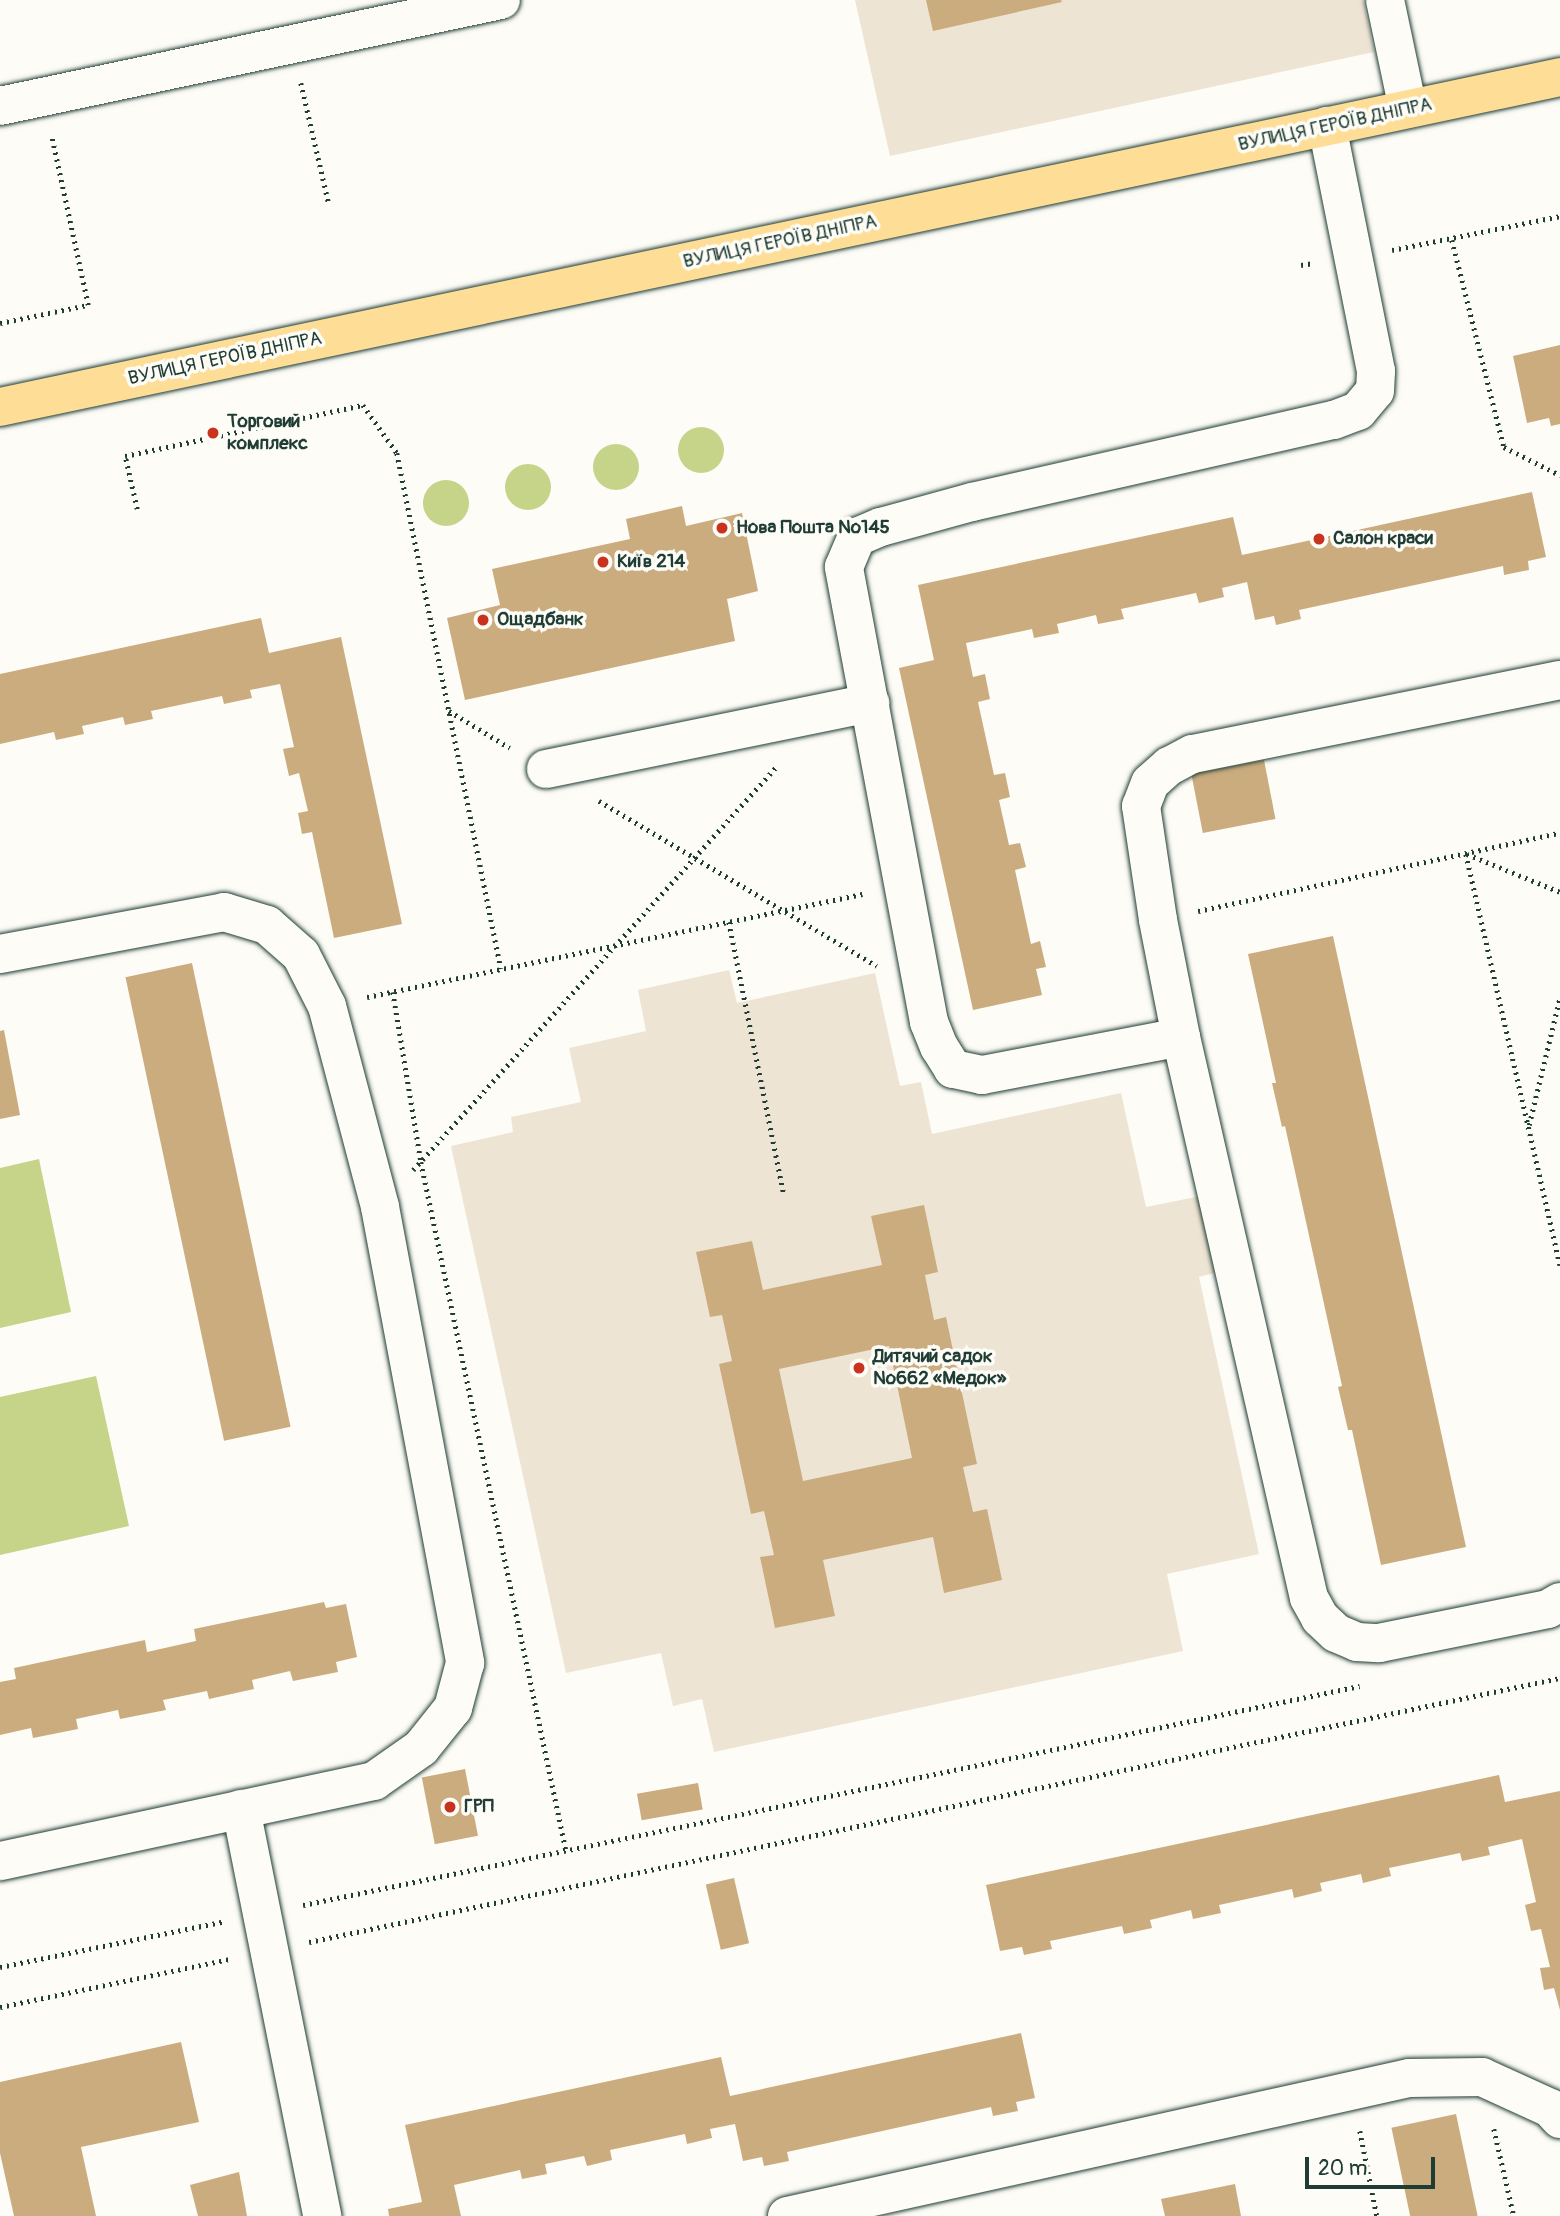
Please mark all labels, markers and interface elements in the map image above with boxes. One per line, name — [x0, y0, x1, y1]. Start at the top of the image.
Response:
street label: ВУЛИЦЯ ГЕРОЇВ ДНІПРА — [1236, 93, 1434, 157]
street label: ВУЛИЦЯ ГЕРОЇВ ДНІПРА — [681, 210, 879, 274]
street label: ВУЛИЦЯ ГЕРОЇВ ДНІПРА — [126, 327, 324, 391]
place label: Торговий комплекс — [227, 411, 308, 455]
marker: Торговий комплекс — [205, 425, 221, 441]
place label: Нова Пошта №145 — [736, 517, 890, 539]
marker: Нова Пошта №145 — [714, 520, 730, 536]
place label: Салон краси — [1333, 528, 1433, 550]
marker: Салон краси — [1311, 531, 1327, 547]
place label: Київ 214 — [617, 551, 685, 573]
marker: Київ 214 — [595, 554, 611, 570]
place label: Ощадбанк — [497, 609, 584, 631]
marker: Ощадбанк — [475, 612, 491, 628]
place label: Дитячий садок №662 «Медок» — [873, 1346, 1006, 1390]
marker: Дитячий садок №662 «Медок» — [851, 1360, 867, 1376]
place label: ГРП — [464, 1796, 494, 1818]
marker: ГРП — [442, 1799, 458, 1815]
scale bar — [1308, 2142, 1438, 2186]
text: 20 m — [1318, 2155, 1367, 2182]

